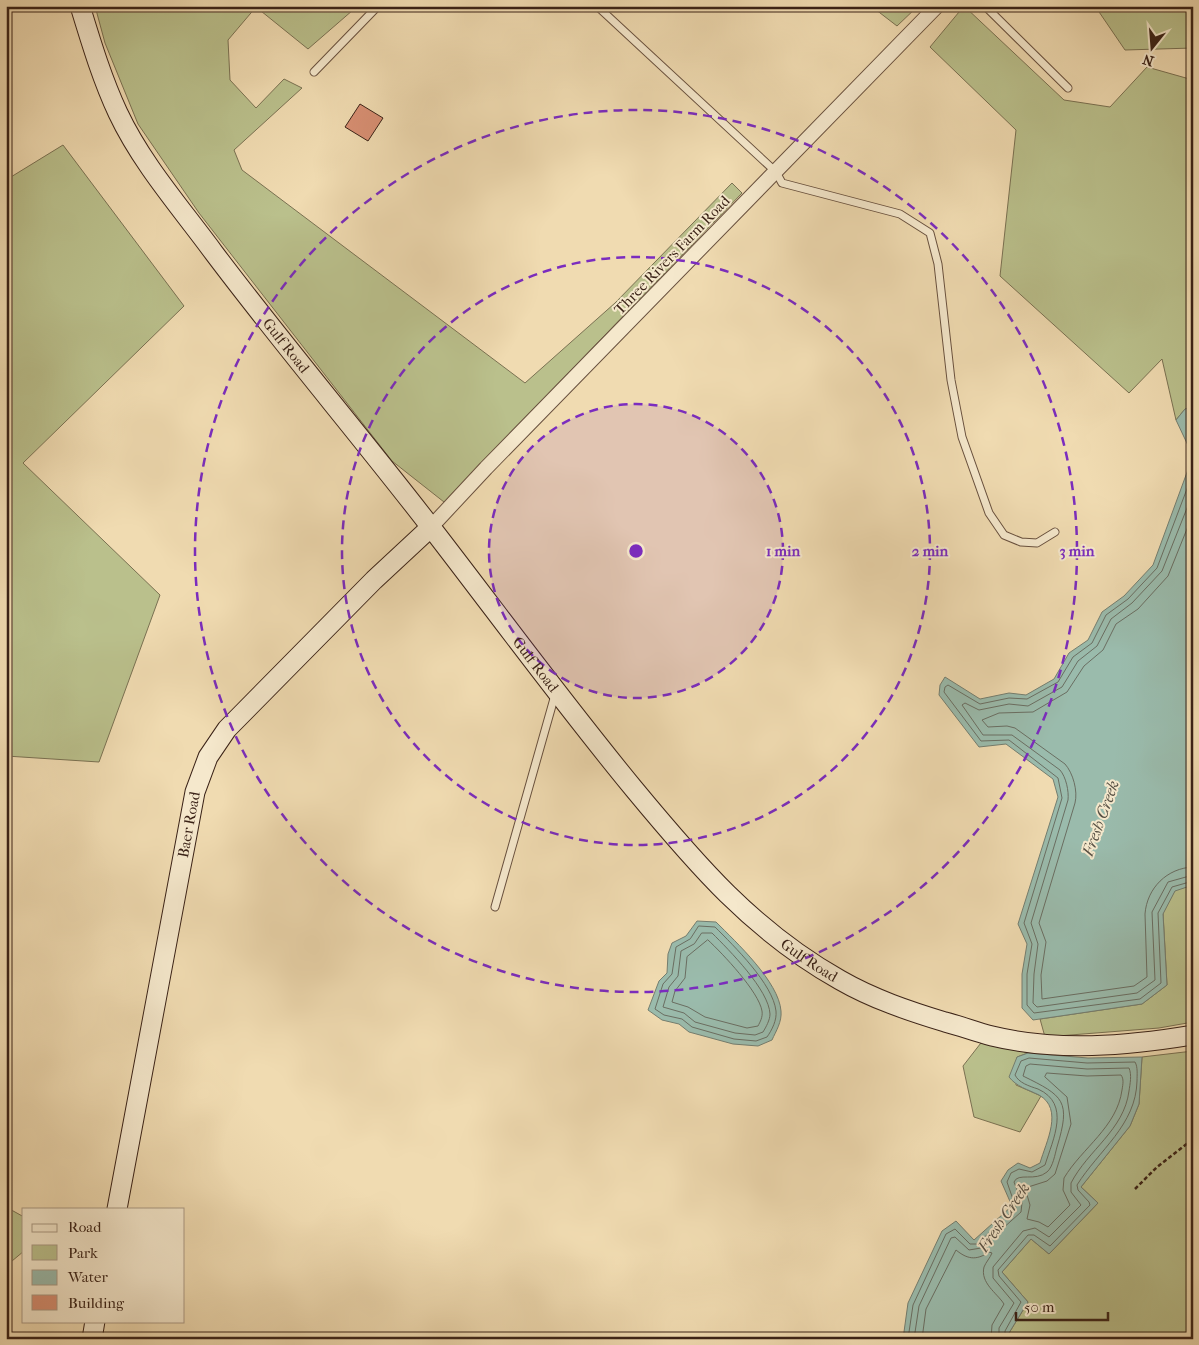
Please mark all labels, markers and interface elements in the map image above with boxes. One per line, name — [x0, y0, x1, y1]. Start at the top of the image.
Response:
north arrow — [1126, 22, 1176, 72]
text: N — [1140, 50, 1156, 70]
street label: Three Rivers Farm Road — [611, 191, 734, 318]
street label: Gulf Road — [259, 315, 314, 377]
centre of rings — [627, 542, 645, 560]
text: 1 min — [766, 542, 800, 560]
text: 2 min — [912, 542, 949, 560]
text: 3 min — [1060, 542, 1095, 560]
street label: Gulf Road — [509, 633, 563, 696]
water label: Fresh Creek — [1078, 778, 1123, 860]
street label: Baer Road — [174, 789, 204, 859]
street label: Gulf Road — [777, 935, 842, 986]
water label: Fresh Creek — [973, 1179, 1033, 1256]
legend — [22, 1208, 185, 1322]
text: Road — [68, 1218, 102, 1236]
text: Park — [68, 1244, 98, 1262]
text: Water — [67, 1268, 108, 1286]
scale bar — [1016, 1290, 1109, 1322]
text: Building — [68, 1294, 125, 1312]
text: 50 m — [1024, 1298, 1055, 1316]

